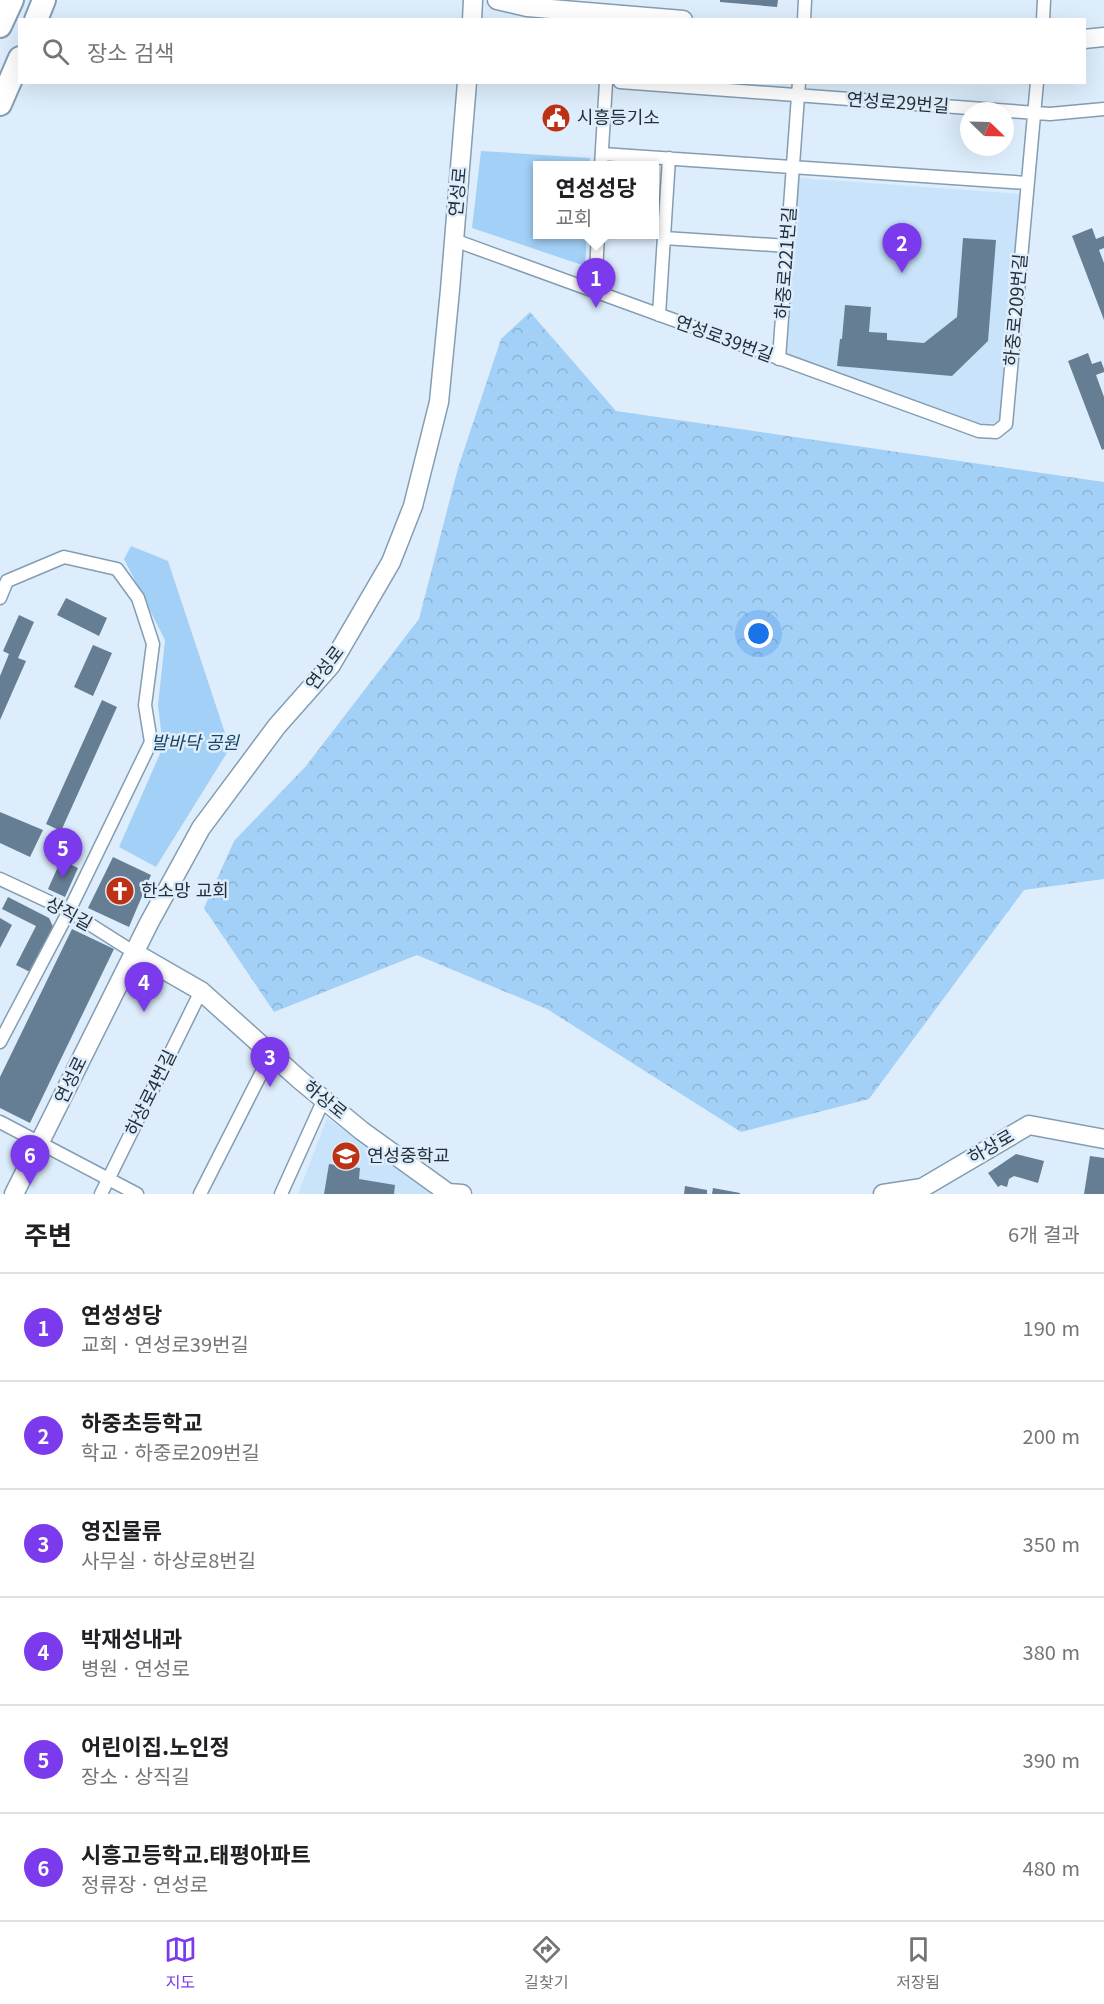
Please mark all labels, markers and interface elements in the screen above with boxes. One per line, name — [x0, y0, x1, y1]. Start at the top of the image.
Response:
search box — [18, 18, 1086, 84]
icon: search — [39, 35, 72, 68]
text: 장소 검색 — [87, 35, 174, 67]
street label: 연성로29번길 — [846, 84, 950, 118]
public building icon: 시흥등기소 — [540, 102, 572, 134]
north arrow — [960, 102, 1014, 156]
place label: 시흥등기소 — [577, 103, 660, 129]
popup — [533, 161, 659, 239]
street label: 연성로 — [441, 166, 471, 218]
text: 연성성당 — [556, 170, 636, 202]
text: 교회 — [556, 202, 592, 231]
street label: 하중로221번길 — [767, 206, 801, 320]
pin: 2 — [882, 224, 922, 273]
street label: 하중로209번길 — [996, 253, 1032, 367]
pin: 1 — [576, 258, 616, 308]
street label: 연성로39번길 — [672, 307, 777, 367]
your location — [744, 619, 773, 648]
street label: 연성로 — [298, 639, 349, 694]
park label: 발바닥 공원 — [151, 728, 240, 754]
pin: 5 — [44, 828, 82, 878]
church icon: 한소망 교회 — [104, 875, 136, 907]
place label: 한소망 교회 — [141, 876, 229, 902]
street label: 상직길 — [42, 889, 98, 936]
pin: 4 — [124, 962, 164, 1012]
pin: 3 — [250, 1038, 290, 1087]
street label: 하상로4번길 — [117, 1045, 181, 1140]
street label: 연성로 — [47, 1051, 92, 1107]
street label: 하상로 — [299, 1073, 354, 1124]
street label: 하상로 — [962, 1122, 1018, 1169]
pin: 6 — [10, 1136, 50, 1185]
school or university icon: 연성중학교 — [330, 1140, 362, 1172]
place label: 연성중학교 — [367, 1141, 450, 1167]
text: 주변 — [24, 1215, 72, 1252]
text: 6개 결과 — [1008, 1219, 1080, 1248]
text: 연성성당 — [81, 1297, 162, 1329]
text: 1 — [38, 1313, 49, 1342]
text: 190 m — [1023, 1313, 1080, 1342]
text: 교회 · 연성로39번길 — [81, 1329, 249, 1358]
text: 하중초등학교 — [81, 1405, 202, 1437]
text: 2 — [38, 1421, 49, 1450]
text: 200 m — [1023, 1421, 1080, 1450]
text: 학교 · 하중로209번길 — [81, 1437, 260, 1466]
text: 영진물류 — [81, 1513, 162, 1545]
text: 3 — [38, 1529, 49, 1558]
text: 350 m — [1023, 1529, 1080, 1558]
text: 사무실 · 하상로8번길 — [81, 1545, 256, 1574]
text: 박재성내과 — [81, 1621, 182, 1653]
text: 4 — [38, 1637, 49, 1666]
text: 380 m — [1023, 1637, 1080, 1666]
text: 병원 · 연성로 — [81, 1653, 190, 1682]
text: 어린이집.노인정 — [81, 1729, 230, 1761]
text: 5 — [38, 1745, 49, 1774]
text: 390 m — [1023, 1745, 1080, 1774]
text: 장소 · 상직길 — [81, 1761, 190, 1790]
text: 시흥고등학교.태평아파트 — [81, 1837, 311, 1869]
text: 6 — [38, 1853, 49, 1882]
text: 480 m — [1023, 1853, 1080, 1882]
text: 정류장 · 연성로 — [81, 1869, 208, 1898]
tab: 지도 — [164, 1933, 197, 1993]
tab: 길찾기 — [524, 1933, 568, 1993]
tab: 저장됨 — [896, 1933, 940, 1993]

